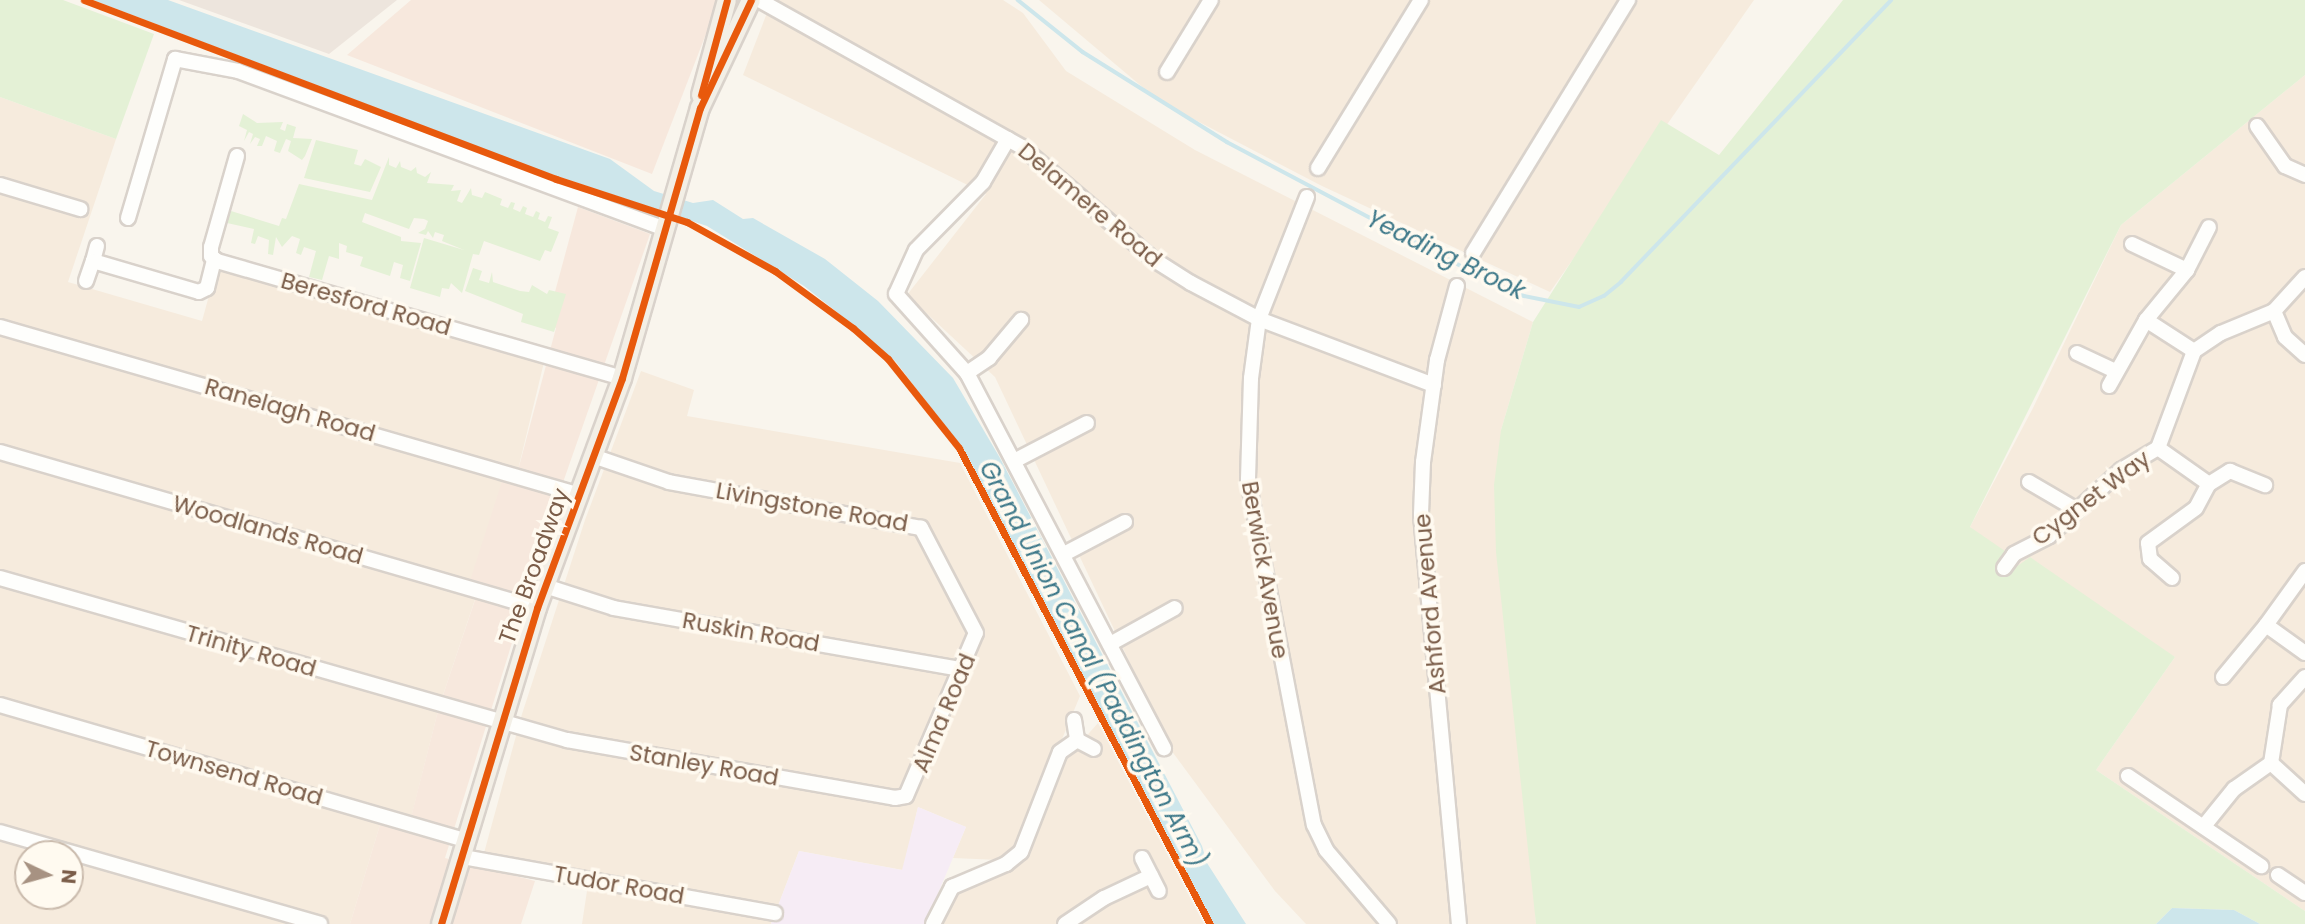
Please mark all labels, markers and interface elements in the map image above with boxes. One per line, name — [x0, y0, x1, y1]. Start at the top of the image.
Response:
street label: Delamere Road — [1013, 137, 1167, 273]
water label: Yeading Brook — [1362, 204, 1530, 306]
street label: Beresford Road — [278, 267, 454, 341]
street label: Ranelagh Road — [202, 372, 378, 448]
street label: Cygnet Way — [2027, 445, 2155, 551]
water label: Grand Union Canal (Paddington Arm) — [973, 456, 1213, 872]
street label: Livingstone Road — [714, 477, 910, 537]
street label: Berwick Avenue — [1236, 479, 1294, 661]
street label: The Broadway — [493, 485, 575, 647]
street label: Woodlands Road — [170, 490, 366, 570]
street label: Ashford Avenue — [1408, 513, 1452, 695]
street label: Ruskin Road — [680, 606, 822, 658]
street label: Trinity Road — [183, 619, 319, 683]
street label: Alma Road — [907, 649, 981, 777]
street label: Townsend Road — [142, 734, 326, 812]
street label: Stanley Road — [627, 738, 781, 792]
north arrow — [14, 840, 84, 910]
street label: Tudor Road — [552, 860, 686, 910]
text: N — [54, 868, 82, 885]

